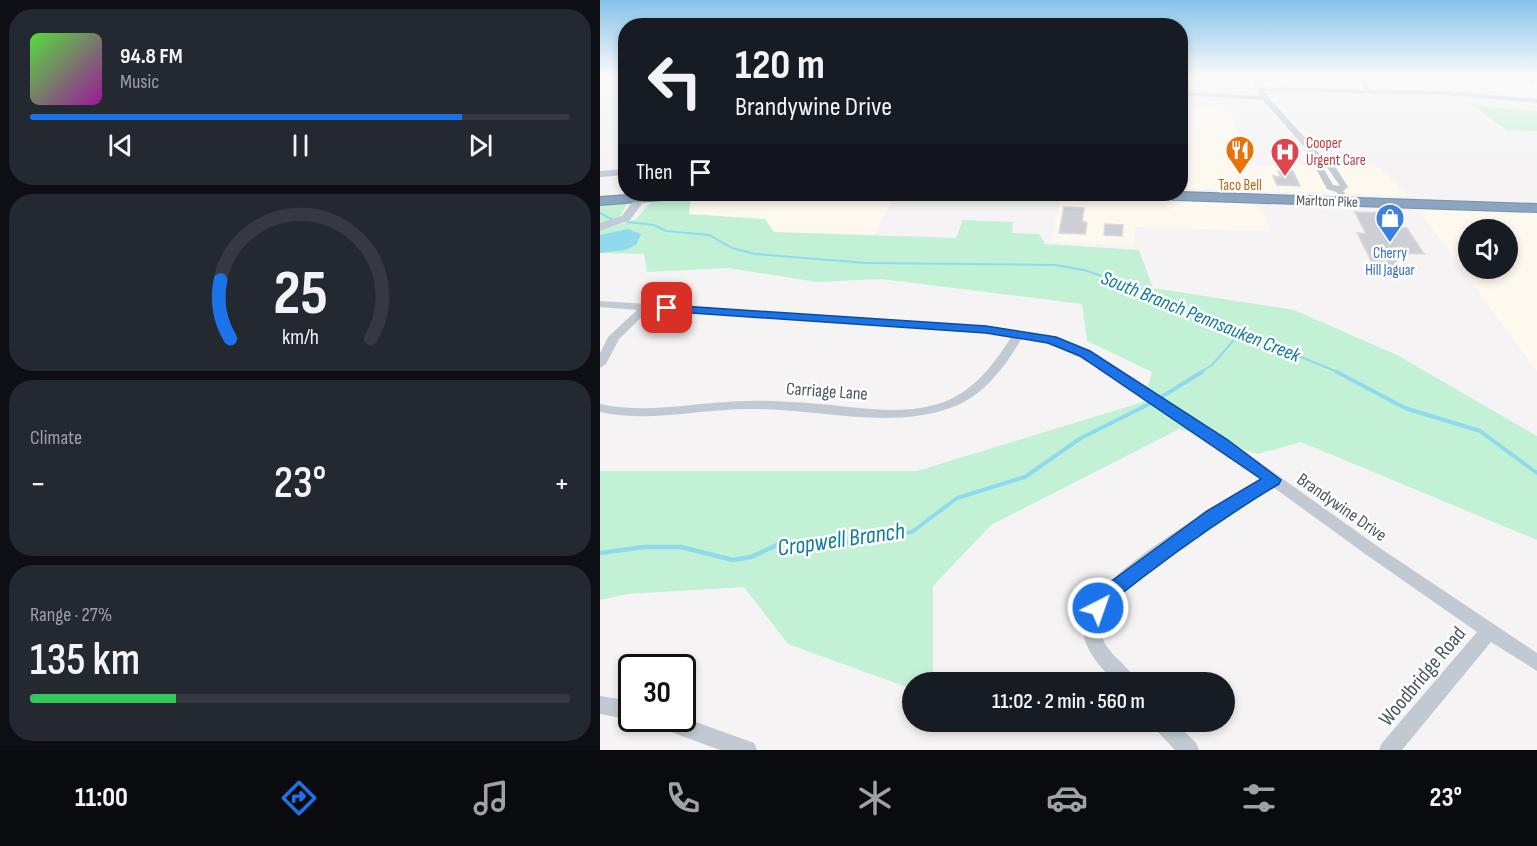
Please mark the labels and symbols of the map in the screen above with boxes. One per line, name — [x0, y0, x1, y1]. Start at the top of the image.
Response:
restaurant icon: Taco Bell — [1224, 134, 1256, 176]
place label: Cooper Urgent Care — [1306, 134, 1366, 170]
hospital icon: Cooper Urgent Care — [1269, 136, 1301, 178]
place label: Taco Bell — [1218, 176, 1262, 195]
street label: Marlton Pike — [1296, 191, 1358, 212]
shop icon: Cherry Hill Jaguar — [1374, 202, 1406, 244]
place label: Cherry Hill Jaguar — [1365, 244, 1415, 280]
water label: South Branch Pennsauken Creek — [1098, 266, 1304, 368]
pin — [641, 282, 692, 333]
street label: Carriage Lane — [785, 378, 868, 405]
street label: Brandywine Drive — [1293, 469, 1391, 546]
water label: Cropwell Branch — [776, 516, 907, 563]
position arrow — [1066, 576, 1130, 640]
street label: Woodbridge Road — [1374, 622, 1471, 731]
speed limit sign: 30 — [618, 654, 696, 732]

